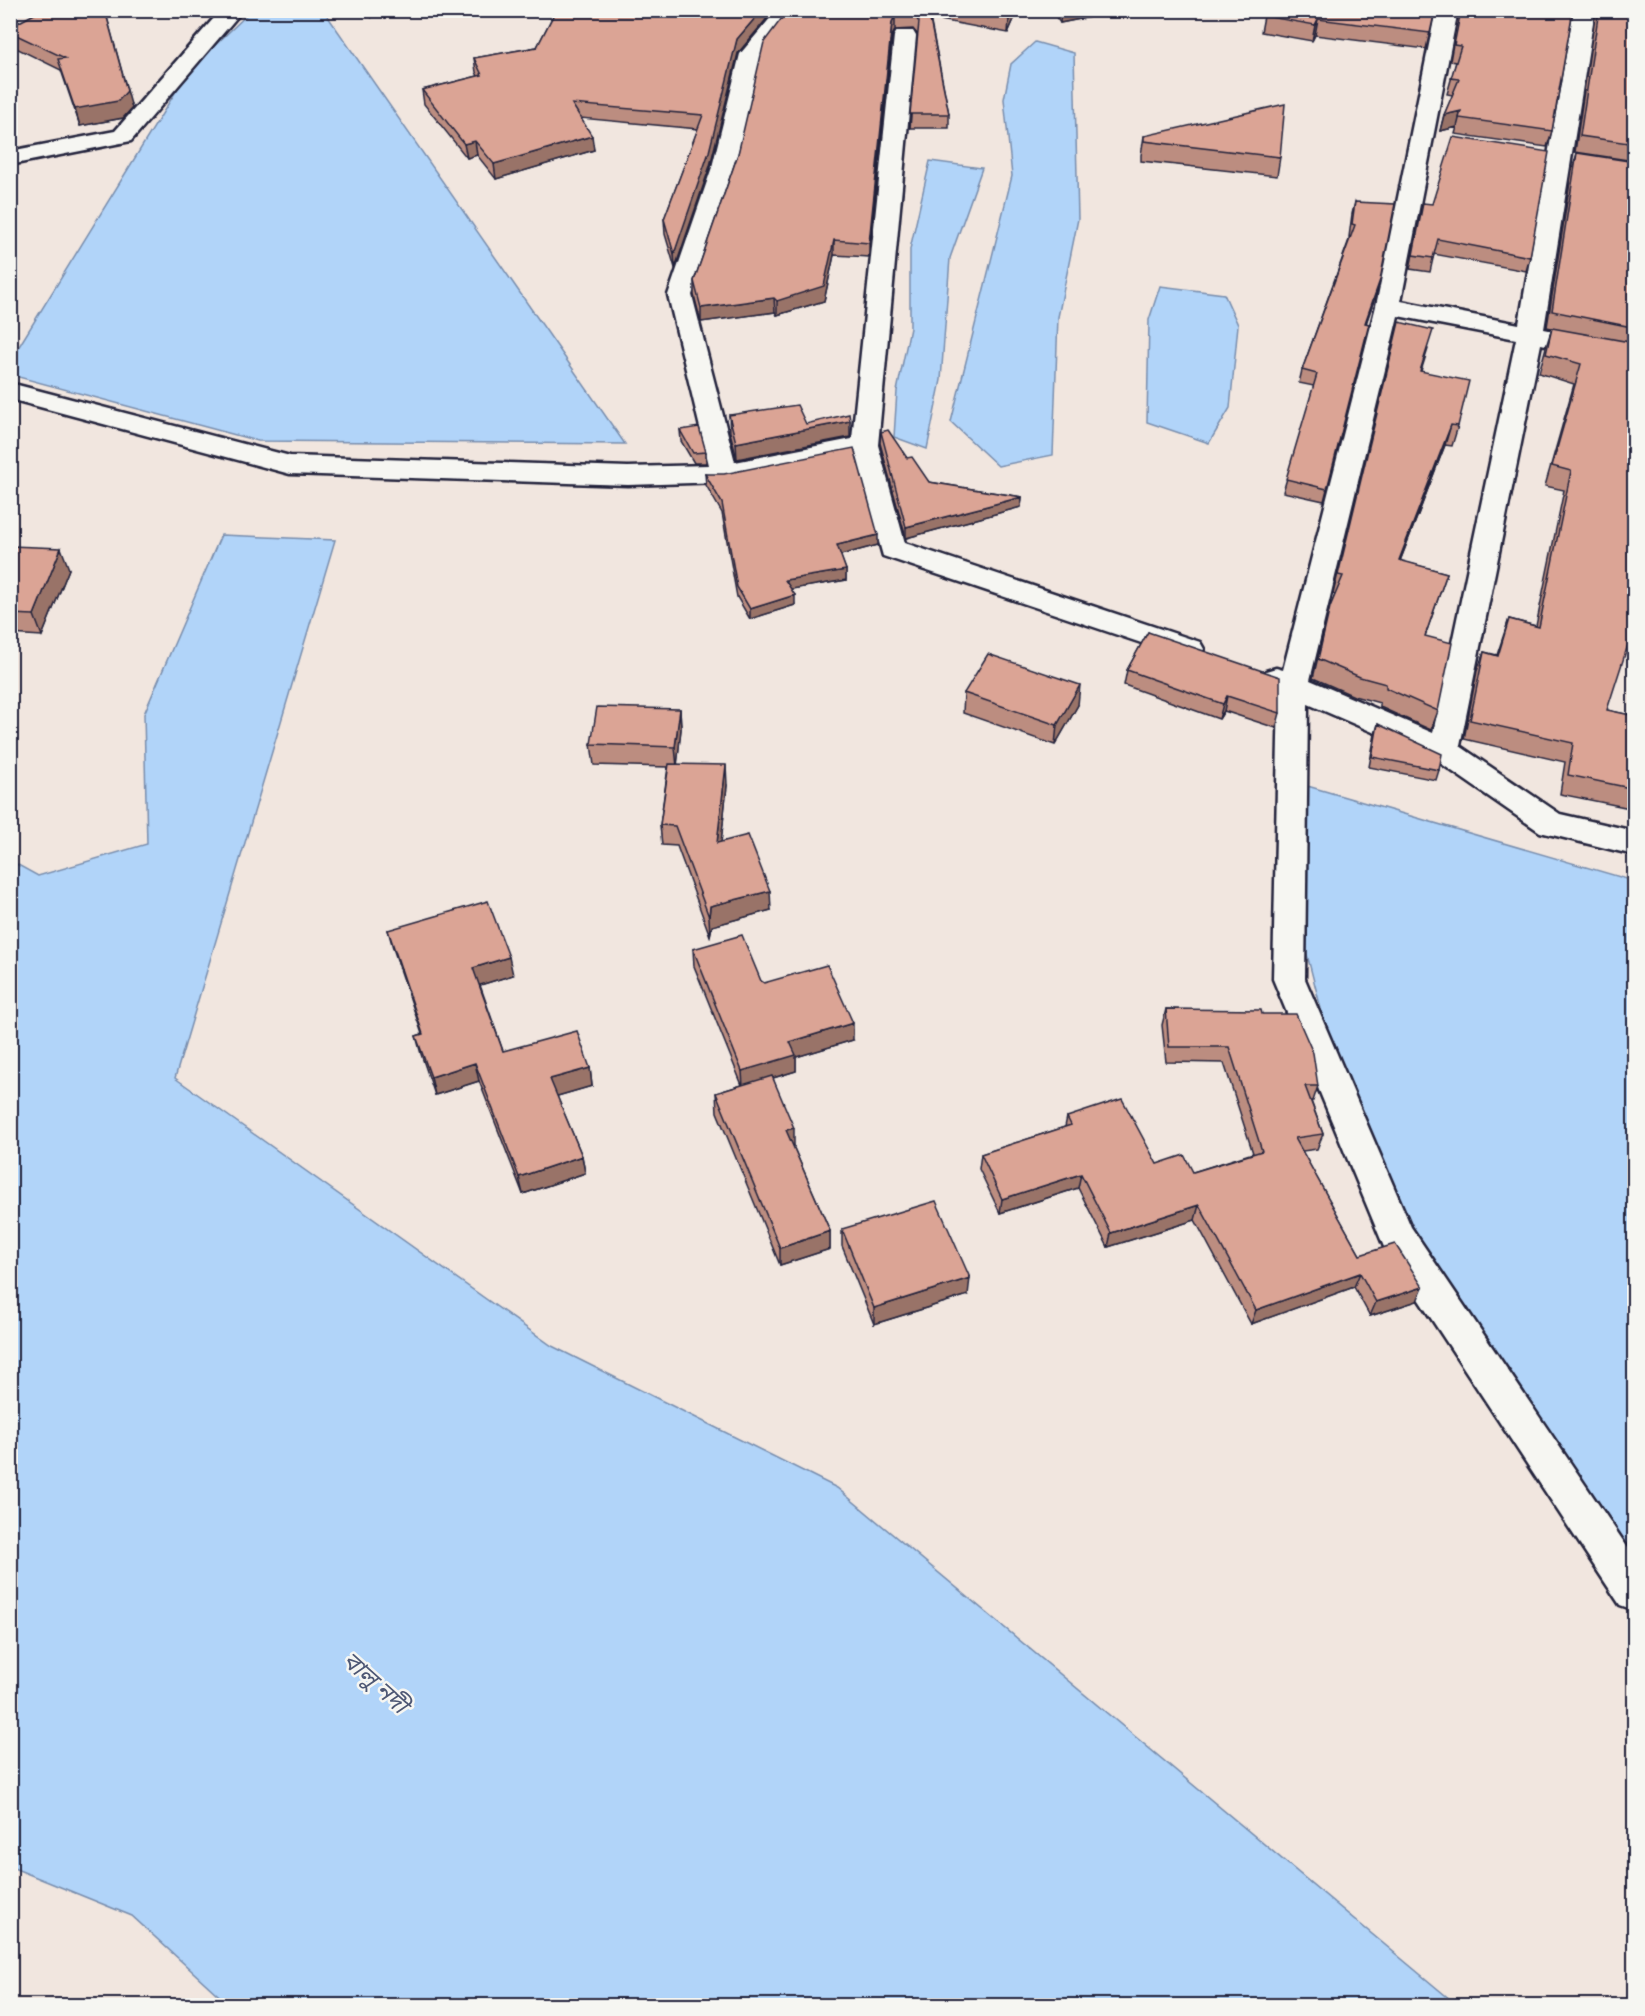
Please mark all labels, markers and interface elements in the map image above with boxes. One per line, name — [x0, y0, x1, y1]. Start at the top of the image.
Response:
water label: বালু নদী — [337, 1645, 418, 1722]

